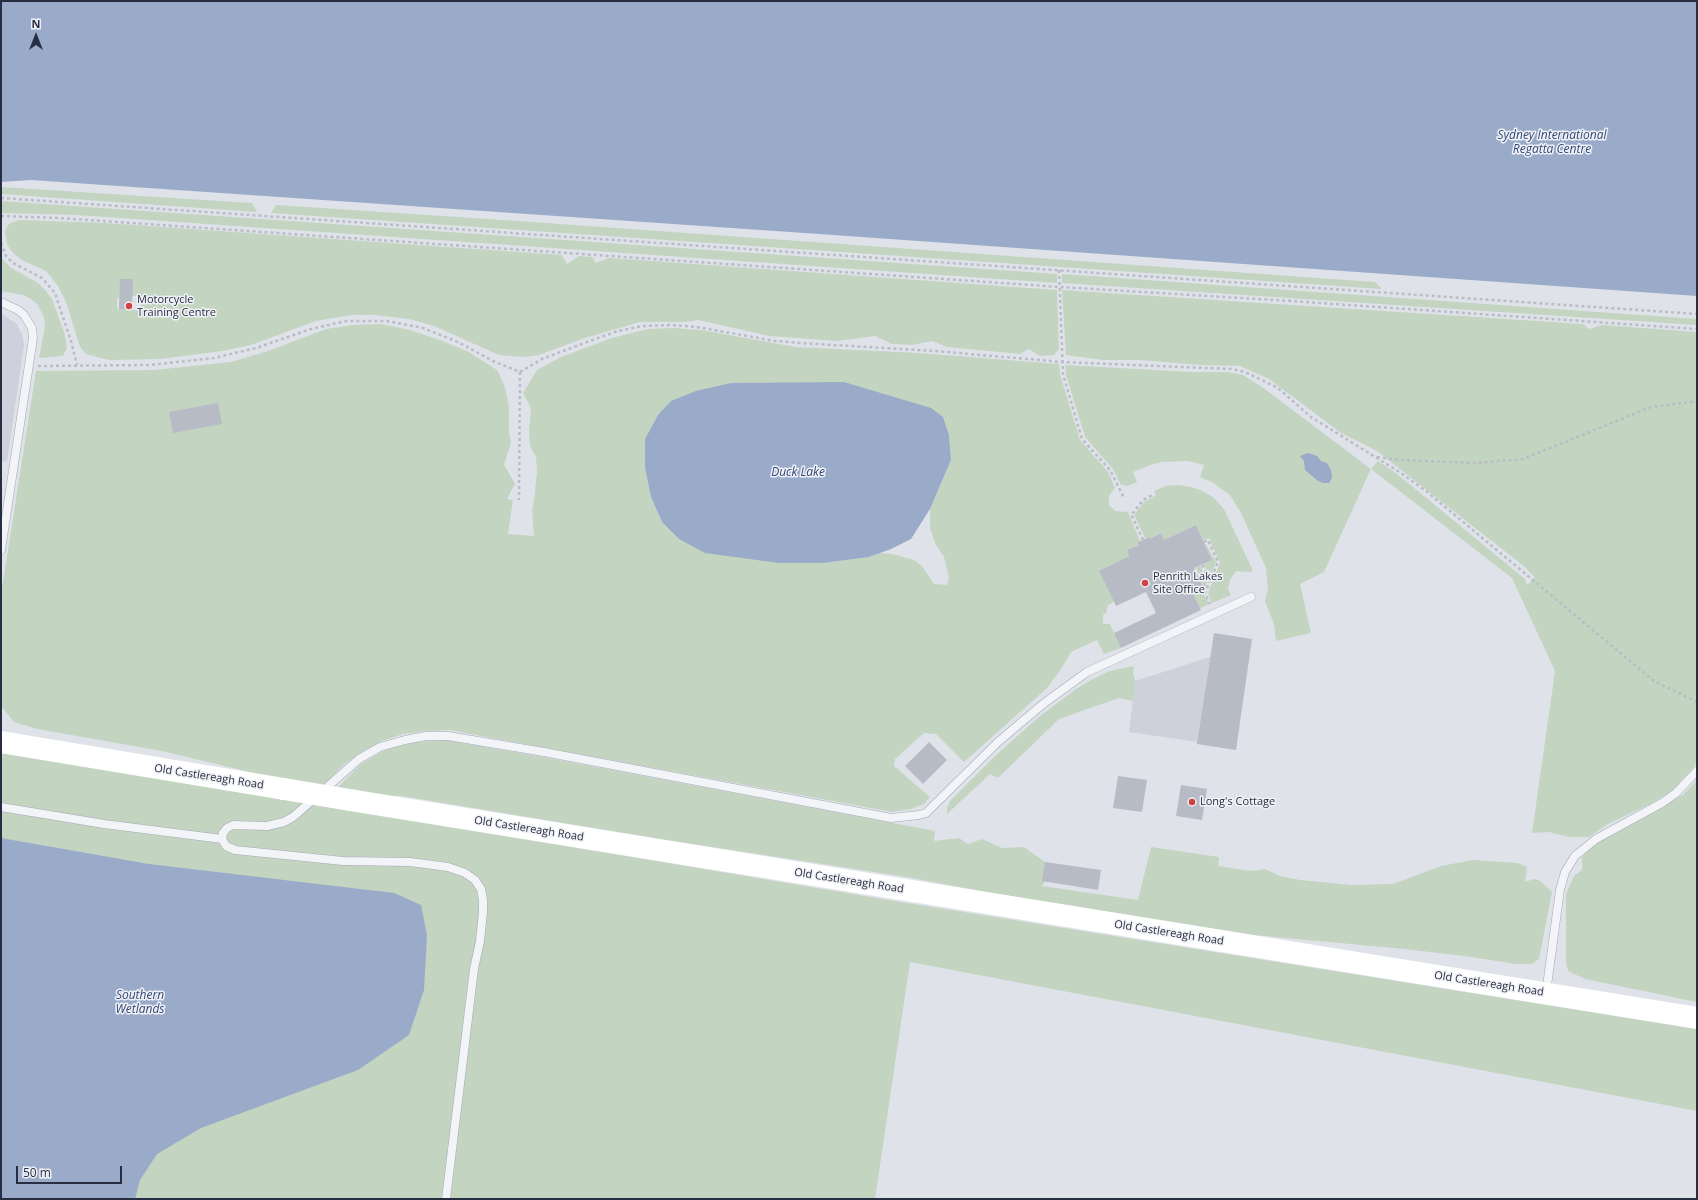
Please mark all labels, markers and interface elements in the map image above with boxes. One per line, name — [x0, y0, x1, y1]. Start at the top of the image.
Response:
north arrow — [16, 16, 56, 56]
text: N — [32, 16, 40, 31]
water label: Sydney International Regatta Centre — [1497, 129, 1607, 157]
place label: Motorcycle Training Centre — [137, 293, 216, 319]
marker: Motorcycle Training Centre — [124, 301, 134, 311]
water label: Duck Lake — [771, 466, 825, 480]
place label: Penrith Lakes Site Office — [1153, 570, 1222, 596]
marker: Penrith Lakes Site Office — [1140, 578, 1150, 588]
street label: Old Castlereagh Road — [153, 762, 265, 792]
place label: Long's Cottage — [1200, 795, 1275, 809]
marker: Long's Cottage — [1187, 797, 1197, 807]
street label: Old Castlereagh Road — [473, 814, 585, 844]
street label: Old Castlereagh Road — [793, 866, 905, 896]
street label: Old Castlereagh Road — [1113, 918, 1225, 948]
street label: Old Castlereagh Road — [1433, 969, 1545, 999]
water label: Southern Wetlands — [116, 989, 164, 1017]
scale bar — [18, 1158, 124, 1184]
text: 50 m — [23, 1164, 51, 1181]

